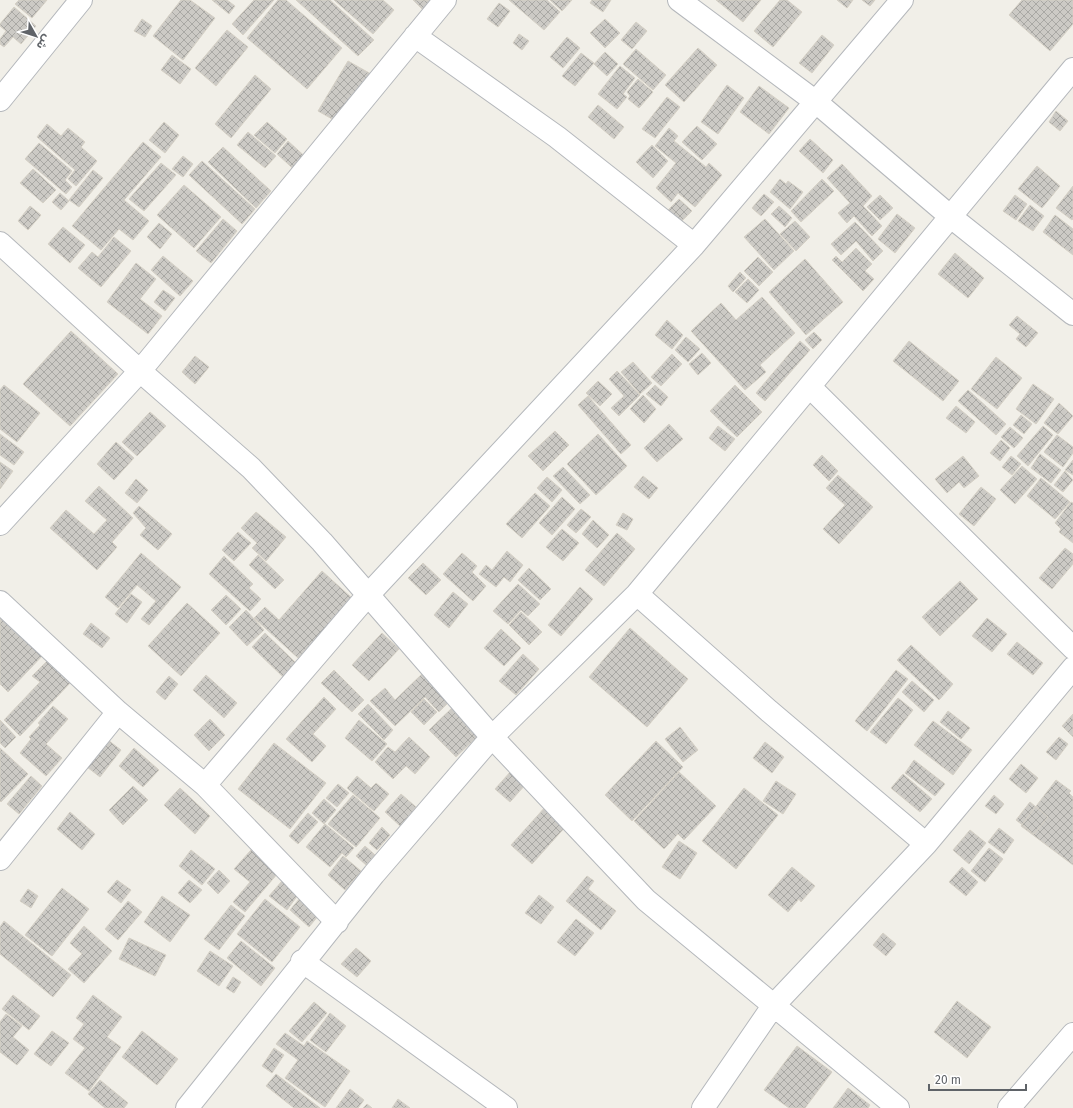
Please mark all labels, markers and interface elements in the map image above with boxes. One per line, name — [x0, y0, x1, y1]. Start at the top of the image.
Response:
north arrow — [16, 16, 56, 56]
text: ش — [34, 32, 53, 52]
scale bar — [929, 1066, 1026, 1092]
text: 20 m — [935, 1073, 961, 1087]

